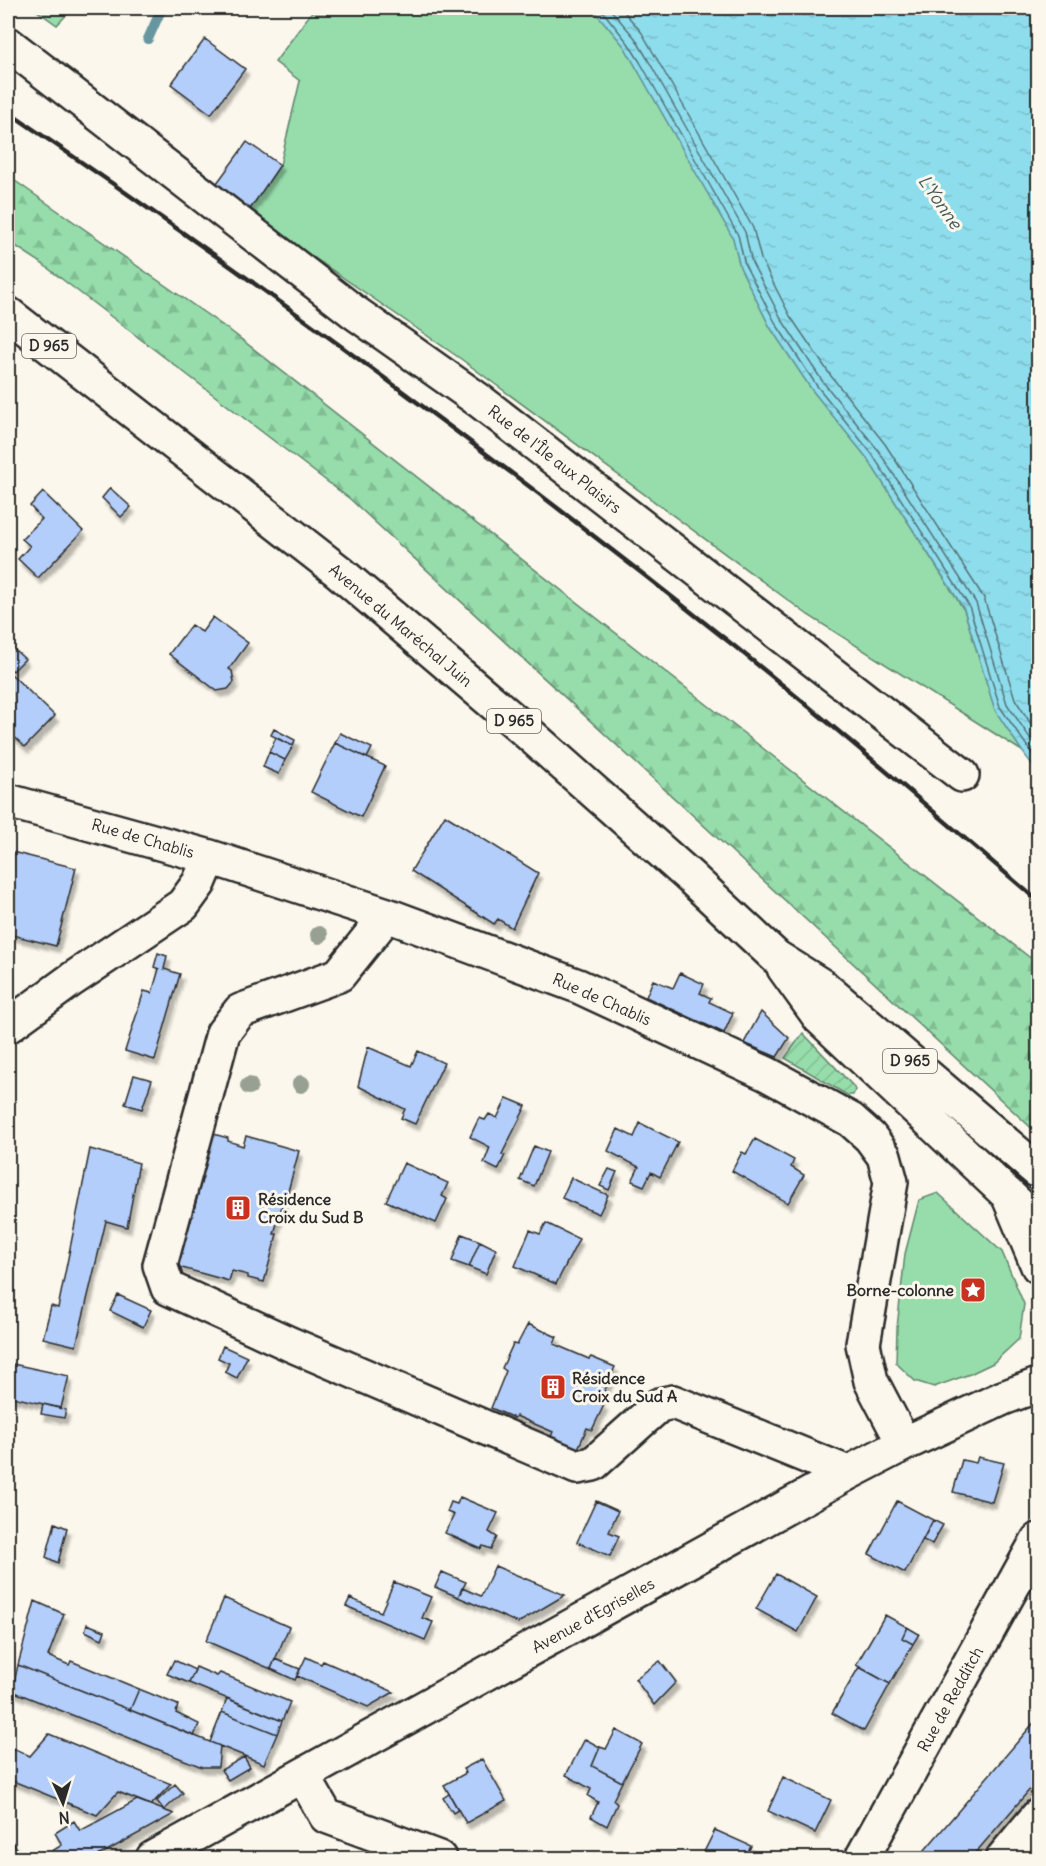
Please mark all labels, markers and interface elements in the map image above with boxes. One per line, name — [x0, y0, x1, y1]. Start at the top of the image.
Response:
water label: L'Yonne — [913, 170, 968, 234]
road number: D 965 — [22, 334, 76, 358]
street label: Rue de l'Île aux Plaisirs — [484, 401, 626, 517]
street label: Avenue du Maréchal Juin — [325, 559, 477, 691]
road number: D 965 — [487, 709, 541, 733]
street label: Rue de Chablis — [89, 814, 197, 862]
street label: Rue de Chablis — [550, 968, 654, 1030]
road number: D 965 — [883, 1049, 937, 1073]
place label: Résidence Croix du Sud B — [258, 1189, 364, 1227]
building icon: Résidence Croix du Sud B — [223, 1193, 253, 1223]
place icon: Borne-colonne — [958, 1275, 988, 1305]
place label: Borne-colonne — [847, 1280, 954, 1300]
place label: Résidence Croix du Sud A — [572, 1368, 677, 1406]
building icon: Résidence Croix du Sud A — [538, 1372, 568, 1402]
street label: Avenue d'Egriselles — [528, 1573, 658, 1657]
street label: Rue de Redditch — [913, 1643, 987, 1755]
north arrow — [33, 1773, 93, 1833]
text: N — [58, 1808, 70, 1828]

